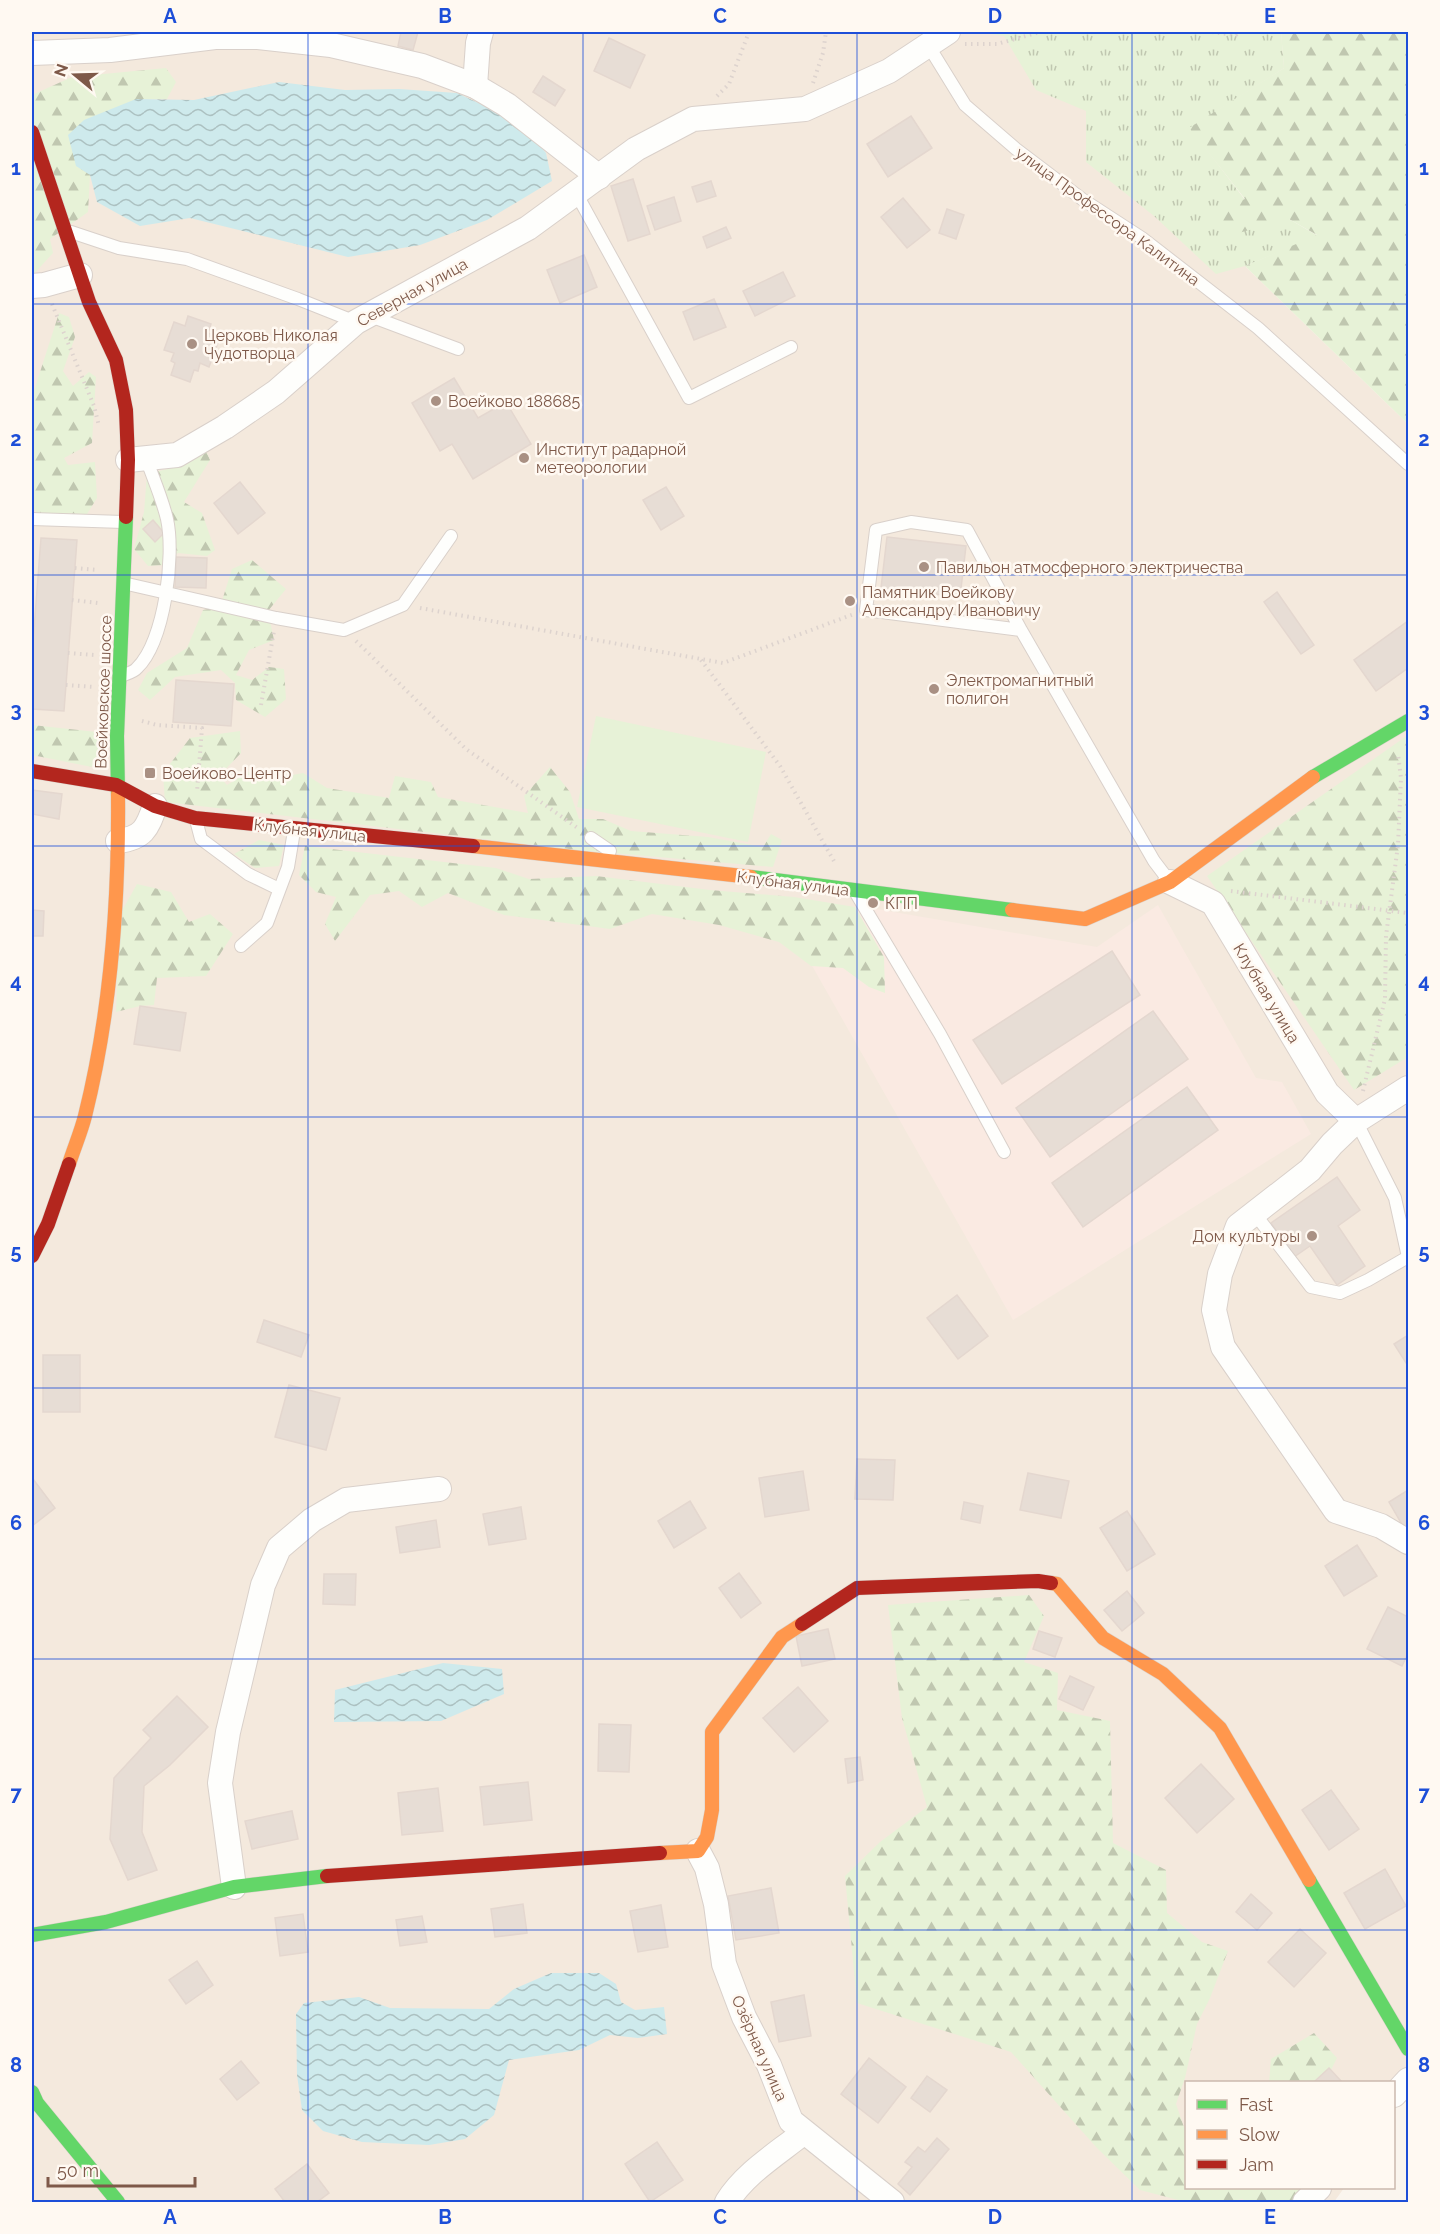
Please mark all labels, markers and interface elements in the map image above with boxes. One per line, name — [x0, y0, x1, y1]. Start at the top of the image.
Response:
text: A — [163, 4, 177, 28]
text: B — [438, 4, 452, 28]
text: C — [713, 4, 727, 28]
text: D — [988, 4, 1002, 28]
text: E — [1264, 4, 1276, 28]
north arrow — [45, 45, 105, 105]
text: N — [50, 61, 72, 79]
street label: улица Профессора Калитина — [1012, 143, 1203, 290]
text: 1 — [11, 156, 21, 180]
text: 1 — [1419, 156, 1429, 180]
street label: Северная улица — [354, 254, 471, 331]
place label: Церковь Николая Чудотворца — [204, 326, 338, 363]
marker: Церковь Николая Чудотворца — [185, 337, 199, 351]
place label: Воейково 188685 — [448, 392, 581, 411]
marker: Воейково 188685 — [429, 394, 443, 408]
text: 2 — [10, 427, 22, 451]
text: 2 — [1418, 427, 1430, 451]
place label: Институт радарной метеорологии — [536, 440, 686, 477]
marker: Институт радарной метеорологии — [517, 451, 531, 465]
place label: Павильон атмосферного электричества — [936, 558, 1243, 577]
marker: Павильон атмосферного электричества — [917, 560, 931, 574]
place label: Памятник Воейкову Александру Ивановичу — [862, 583, 1041, 620]
marker: Памятник Воейкову Александру Ивановичу — [843, 594, 857, 608]
street label: Воейковское шоссе — [91, 615, 116, 769]
place label: Электромагнитный полигон — [946, 671, 1094, 708]
marker: Электромагнитный полигон — [927, 682, 941, 696]
text: 3 — [10, 698, 22, 722]
text: 3 — [1418, 698, 1430, 722]
place label: Воейково-Центр — [162, 764, 291, 783]
marker: Воейково-Центр — [143, 766, 157, 780]
street label: Клубная улица — [253, 815, 367, 846]
street label: Клубная улица — [736, 867, 850, 900]
place label: КПП — [885, 894, 918, 913]
marker: КПП — [866, 896, 880, 910]
street label: Клубная улица — [1229, 940, 1304, 1047]
text: 4 — [10, 969, 22, 993]
text: 4 — [1418, 969, 1430, 993]
place label: Дом культуры — [1192, 1227, 1300, 1246]
marker: Дом культуры — [1305, 1229, 1319, 1243]
text: 5 — [10, 1240, 22, 1264]
text: 5 — [1418, 1240, 1430, 1264]
text: 6 — [10, 1511, 22, 1535]
text: 6 — [1418, 1511, 1430, 1535]
text: 7 — [10, 1782, 22, 1806]
text: 7 — [1418, 1782, 1430, 1806]
street label: Озёрная улица — [728, 1992, 791, 2104]
text: 8 — [10, 2053, 22, 2077]
text: 8 — [1418, 2053, 1430, 2077]
legend — [1185, 2081, 1395, 2189]
text: Fast — [1239, 2094, 1273, 2115]
text: Slow — [1239, 2124, 1280, 2145]
scale bar — [48, 2150, 195, 2188]
text: Jam — [1239, 2154, 1274, 2175]
text: 50 m — [57, 2160, 99, 2181]
text: A — [163, 2205, 177, 2229]
text: B — [438, 2205, 452, 2229]
text: C — [713, 2205, 727, 2229]
text: D — [988, 2205, 1002, 2229]
text: E — [1264, 2205, 1276, 2229]

